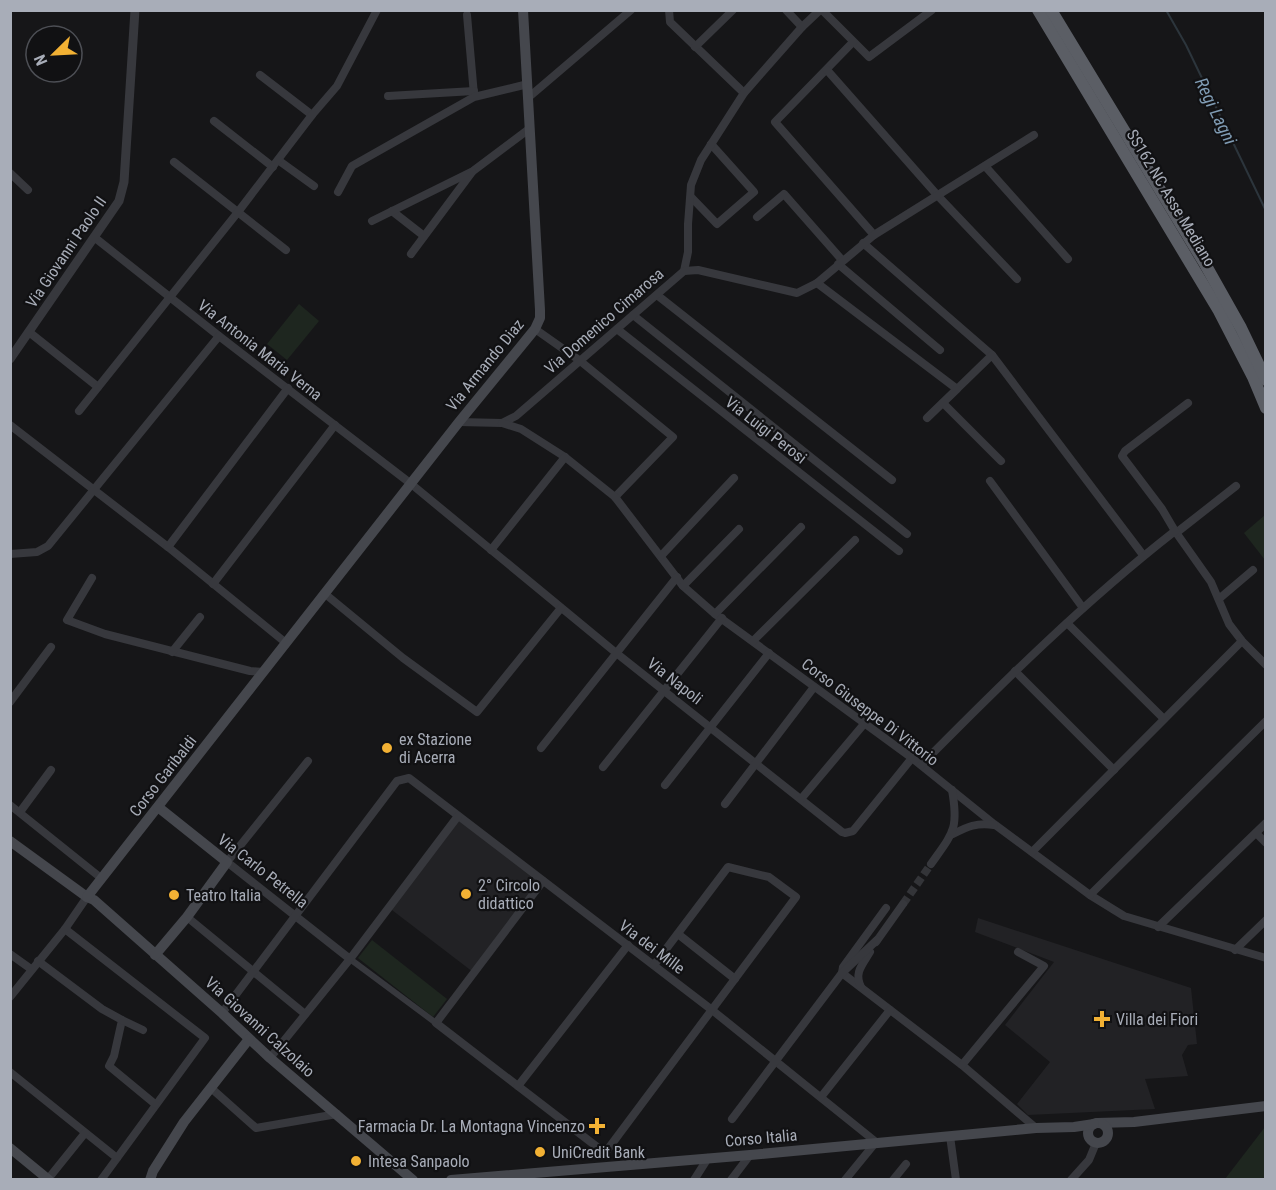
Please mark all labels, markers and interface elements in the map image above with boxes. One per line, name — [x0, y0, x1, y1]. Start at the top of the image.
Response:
north arrow — [24, 24, 84, 84]
text: N — [30, 52, 51, 68]
water label: Regi Lagni — [1191, 74, 1242, 149]
street label: SS162 NC Asse Mediano — [1123, 126, 1219, 270]
street label: Via Giovanni Paolo II — [22, 193, 110, 311]
street label: Via Domenico Cimarosa — [541, 264, 667, 378]
street label: Via Antonia Maria Verna — [194, 296, 326, 404]
street label: Via Armando Diaz — [442, 315, 528, 415]
street label: Via Luigi Perosi — [722, 392, 810, 468]
street label: Via Napoli — [644, 654, 706, 708]
street label: Corso Giuseppe Di Vittorio — [798, 654, 942, 770]
place label: ex Stazione di Acerra — [399, 730, 472, 767]
street label: Corso Garibaldi — [126, 732, 200, 820]
marker: ex Stazione di Acerra — [380, 741, 394, 755]
street label: Via Carlo Petrella — [214, 830, 312, 912]
place label: 2° Circolo didattico — [478, 876, 540, 913]
place label: Teatro Italia — [186, 886, 261, 905]
marker: 2° Circolo didattico — [459, 887, 473, 901]
marker: Teatro Italia — [167, 888, 181, 902]
street label: Via dei Mille — [615, 916, 689, 978]
street label: Via Giovanni Calzolaio — [201, 973, 319, 1081]
marker: Villa dei Fiori — [1093, 1010, 1111, 1028]
place label: Villa dei Fiori — [1116, 1010, 1198, 1029]
place label: Farmacia Dr. La Montagna Vincenzo — [358, 1117, 585, 1136]
marker: Farmacia Dr. La Montagna Vincenzo — [590, 1119, 604, 1133]
street label: Corso Italia — [724, 1125, 798, 1151]
place label: UniCredit Bank — [552, 1143, 646, 1162]
marker: UniCredit Bank — [533, 1145, 547, 1159]
place label: Intesa Sanpaolo — [368, 1152, 470, 1171]
marker: Intesa Sanpaolo — [349, 1154, 363, 1168]

